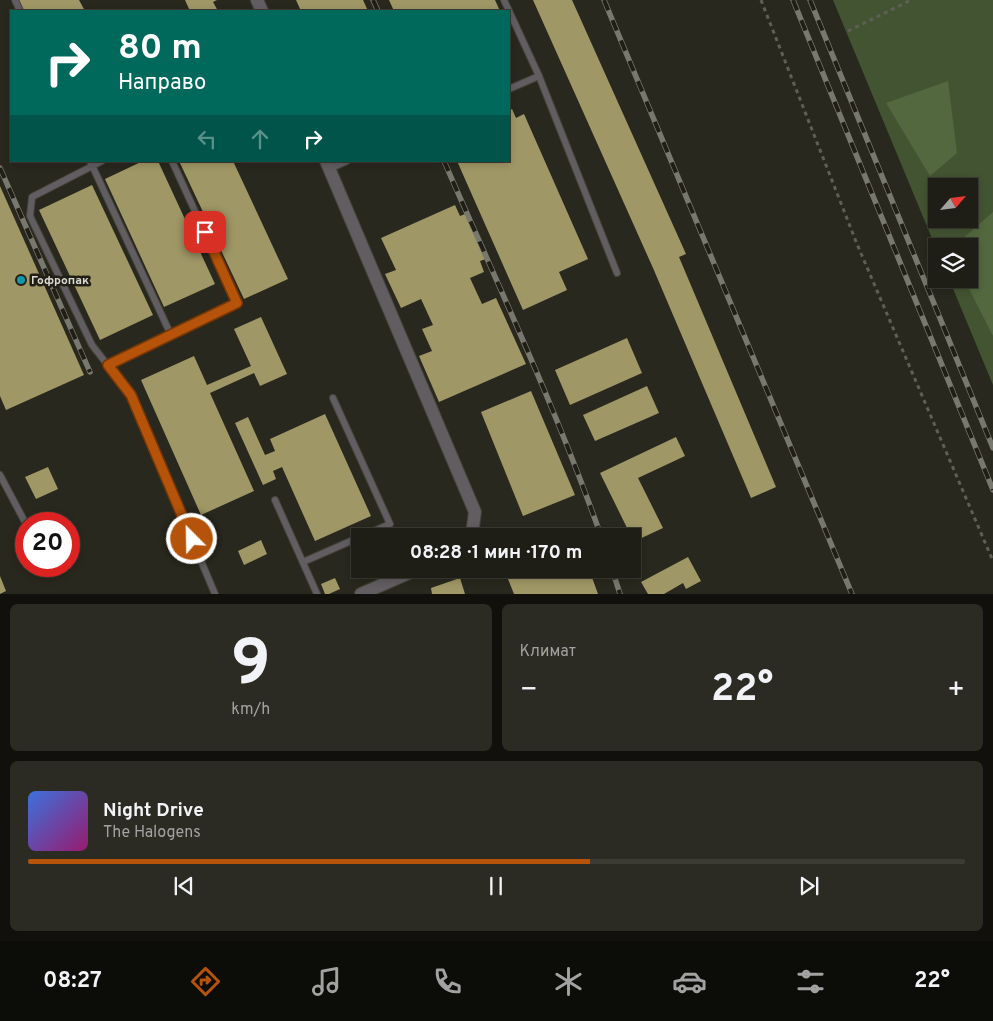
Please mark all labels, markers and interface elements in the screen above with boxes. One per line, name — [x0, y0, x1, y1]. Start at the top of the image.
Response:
text: 80 m — [118, 27, 202, 71]
icon: right — [35, 30, 100, 95]
text: Направо — [118, 70, 206, 97]
icon: left — [193, 125, 221, 153]
icon: ahead — [246, 125, 274, 153]
icon: right — [299, 125, 327, 153]
north arrow — [928, 178, 978, 228]
map controls — [928, 178, 978, 288]
pin — [184, 211, 226, 253]
icon: arrive — [191, 218, 219, 246]
button: layers — [928, 238, 978, 288]
place label: Гофропак — [31, 273, 89, 289]
marker: Гофропак — [15, 274, 27, 286]
speed limit sign: 20 — [15, 512, 80, 577]
position arrow — [165, 512, 217, 564]
text: 08:28 · 1 мин · 170 m — [410, 541, 582, 565]
text: 9 — [231, 626, 271, 708]
text: Климат — [520, 642, 576, 662]
text: 22° — [711, 666, 773, 715]
text: − — [520, 673, 538, 709]
text: + — [947, 673, 965, 709]
text: km/h — [231, 700, 270, 720]
text: Night Drive — [103, 799, 204, 823]
text: The Halogens — [103, 823, 201, 843]
icon: previous — [170, 872, 198, 900]
icon: pause — [482, 872, 510, 900]
icon: next — [795, 872, 823, 900]
icon: directions — [188, 964, 223, 999]
icon: music — [309, 964, 344, 999]
icon: phone — [430, 964, 465, 999]
icon: climate — [551, 964, 586, 999]
icon: car — [672, 964, 707, 999]
icon: filters — [793, 964, 828, 999]
text: 08:27 — [43, 968, 102, 995]
text: 22° — [914, 968, 950, 995]

